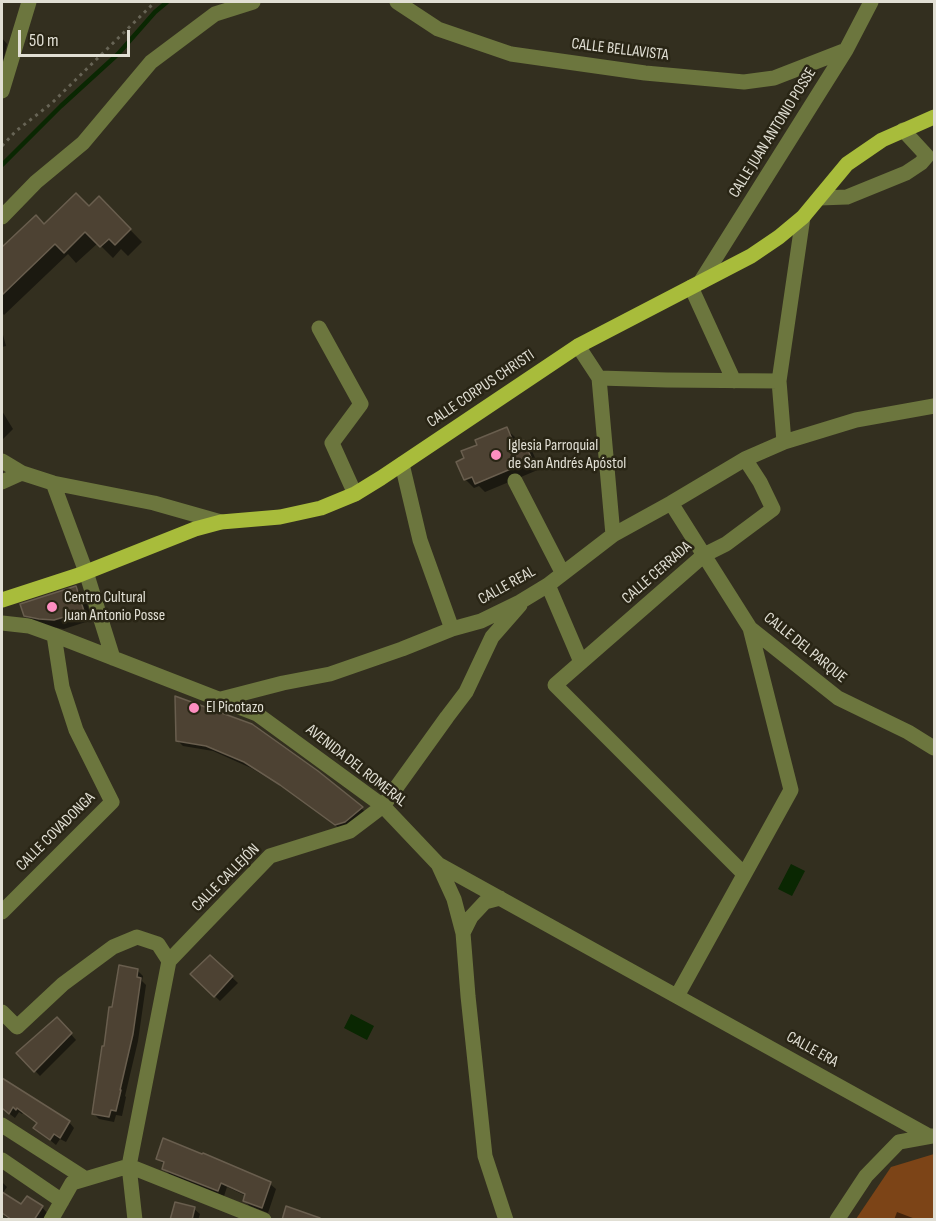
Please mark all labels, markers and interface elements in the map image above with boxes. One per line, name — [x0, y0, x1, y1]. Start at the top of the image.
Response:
scale bar — [21, 18, 134, 56]
text: 50 m — [29, 30, 59, 51]
street label: CALLE BELLAVISTA — [570, 35, 670, 65]
street label: CALLE JUAN ANTONIO POSSE — [725, 64, 821, 202]
street label: CALLE CORPUS CHRISTI — [424, 346, 538, 432]
place label: Iglesia Parroquial de San Andrés Apóstol — [508, 436, 626, 474]
marker: Iglesia Parroquial de San Andrés Apóstol — [489, 448, 503, 462]
street label: CALLE CERRADA — [618, 538, 696, 608]
street label: CALLE REAL — [475, 563, 539, 609]
place label: Centro Cultural Juan Antonio Posse — [64, 588, 165, 626]
marker: Centro Cultural Juan Antonio Posse — [45, 600, 59, 614]
street label: CALLE DEL PARQUE — [760, 609, 850, 687]
place label: El Picotazo — [206, 698, 264, 718]
marker: El Picotazo — [187, 701, 201, 715]
street label: AVENIDA DEL ROMERAL — [302, 721, 410, 811]
street label: CALLE COVADONGA — [13, 789, 99, 875]
street label: CALLE CALLEJÓN — [188, 840, 264, 916]
street label: CALLE ERA — [783, 1028, 841, 1072]

